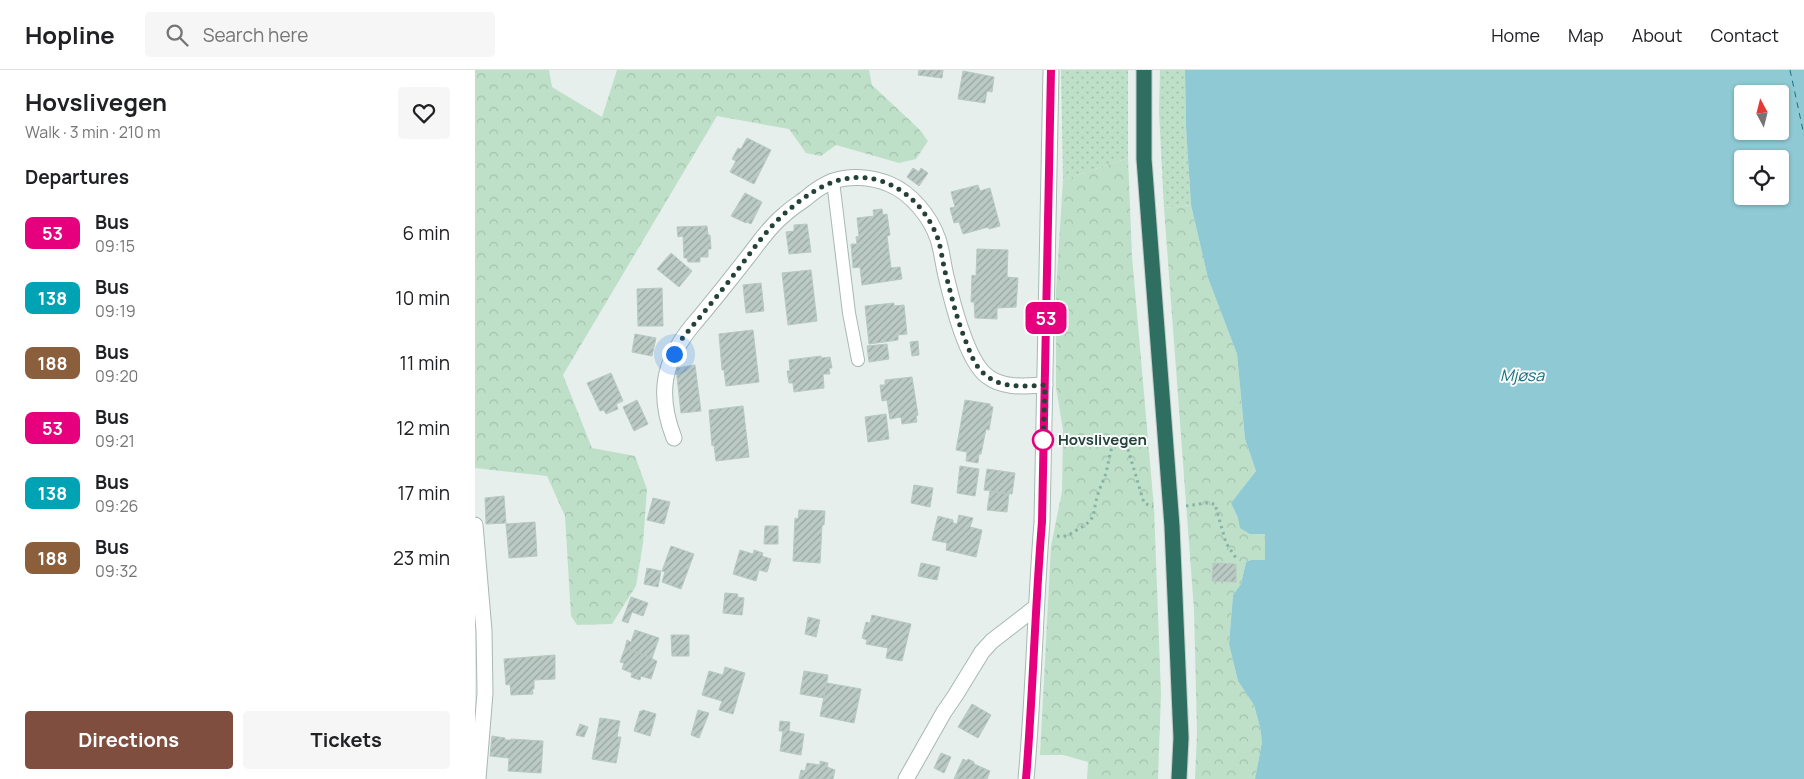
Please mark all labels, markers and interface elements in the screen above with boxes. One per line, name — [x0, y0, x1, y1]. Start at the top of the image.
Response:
search box — [145, 12, 495, 57]
text: Hopline — [25, 18, 115, 51]
icon: search — [163, 21, 191, 49]
text: Search here — [203, 22, 308, 48]
text: Home — [1491, 23, 1540, 47]
text: Map — [1568, 23, 1604, 47]
text: About — [1632, 23, 1682, 47]
text: Contact — [1710, 23, 1779, 47]
text: Hovslivegen — [25, 85, 167, 118]
north arrow — [1734, 85, 1789, 140]
map controls — [1734, 85, 1789, 205]
button: heart — [398, 87, 450, 139]
text: Walk · 3 min · 210 m — [25, 121, 161, 143]
button: locate — [1734, 150, 1789, 205]
text: Departures — [25, 164, 129, 190]
text: Bus — [95, 209, 129, 235]
text: 6 min — [403, 220, 450, 246]
text: 53 — [42, 221, 63, 245]
text: 09:15 — [95, 235, 135, 257]
text: Bus — [95, 274, 129, 300]
text: 10 min — [395, 285, 450, 311]
text: 138 — [38, 286, 67, 310]
text: 09:19 — [95, 300, 136, 322]
line badge: 53 — [1023, 302, 1069, 334]
text: 53 — [1035, 306, 1057, 330]
text: Bus — [95, 339, 129, 365]
your location — [662, 342, 687, 367]
text: 11 min — [400, 350, 450, 376]
text: 188 — [38, 351, 67, 375]
water label: Mjøsa — [1500, 364, 1545, 386]
text: 09:20 — [95, 365, 138, 387]
text: Bus — [95, 404, 129, 430]
text: 12 min — [396, 415, 450, 441]
text: 53 — [42, 416, 63, 440]
marker: Hovslivegen — [1032, 429, 1054, 451]
place label: Hovslivegen — [1058, 429, 1147, 450]
text: 09:21 — [95, 430, 135, 452]
text: Bus — [95, 469, 129, 495]
text: 17 min — [397, 480, 450, 506]
text: 138 — [38, 481, 67, 505]
text: 09:26 — [95, 495, 139, 517]
text: Bus — [95, 534, 129, 560]
text: 23 min — [393, 545, 450, 571]
text: 188 — [38, 546, 67, 570]
text: 09:32 — [95, 560, 137, 582]
button: Directions — [25, 711, 233, 769]
button: Tickets — [243, 711, 450, 769]

